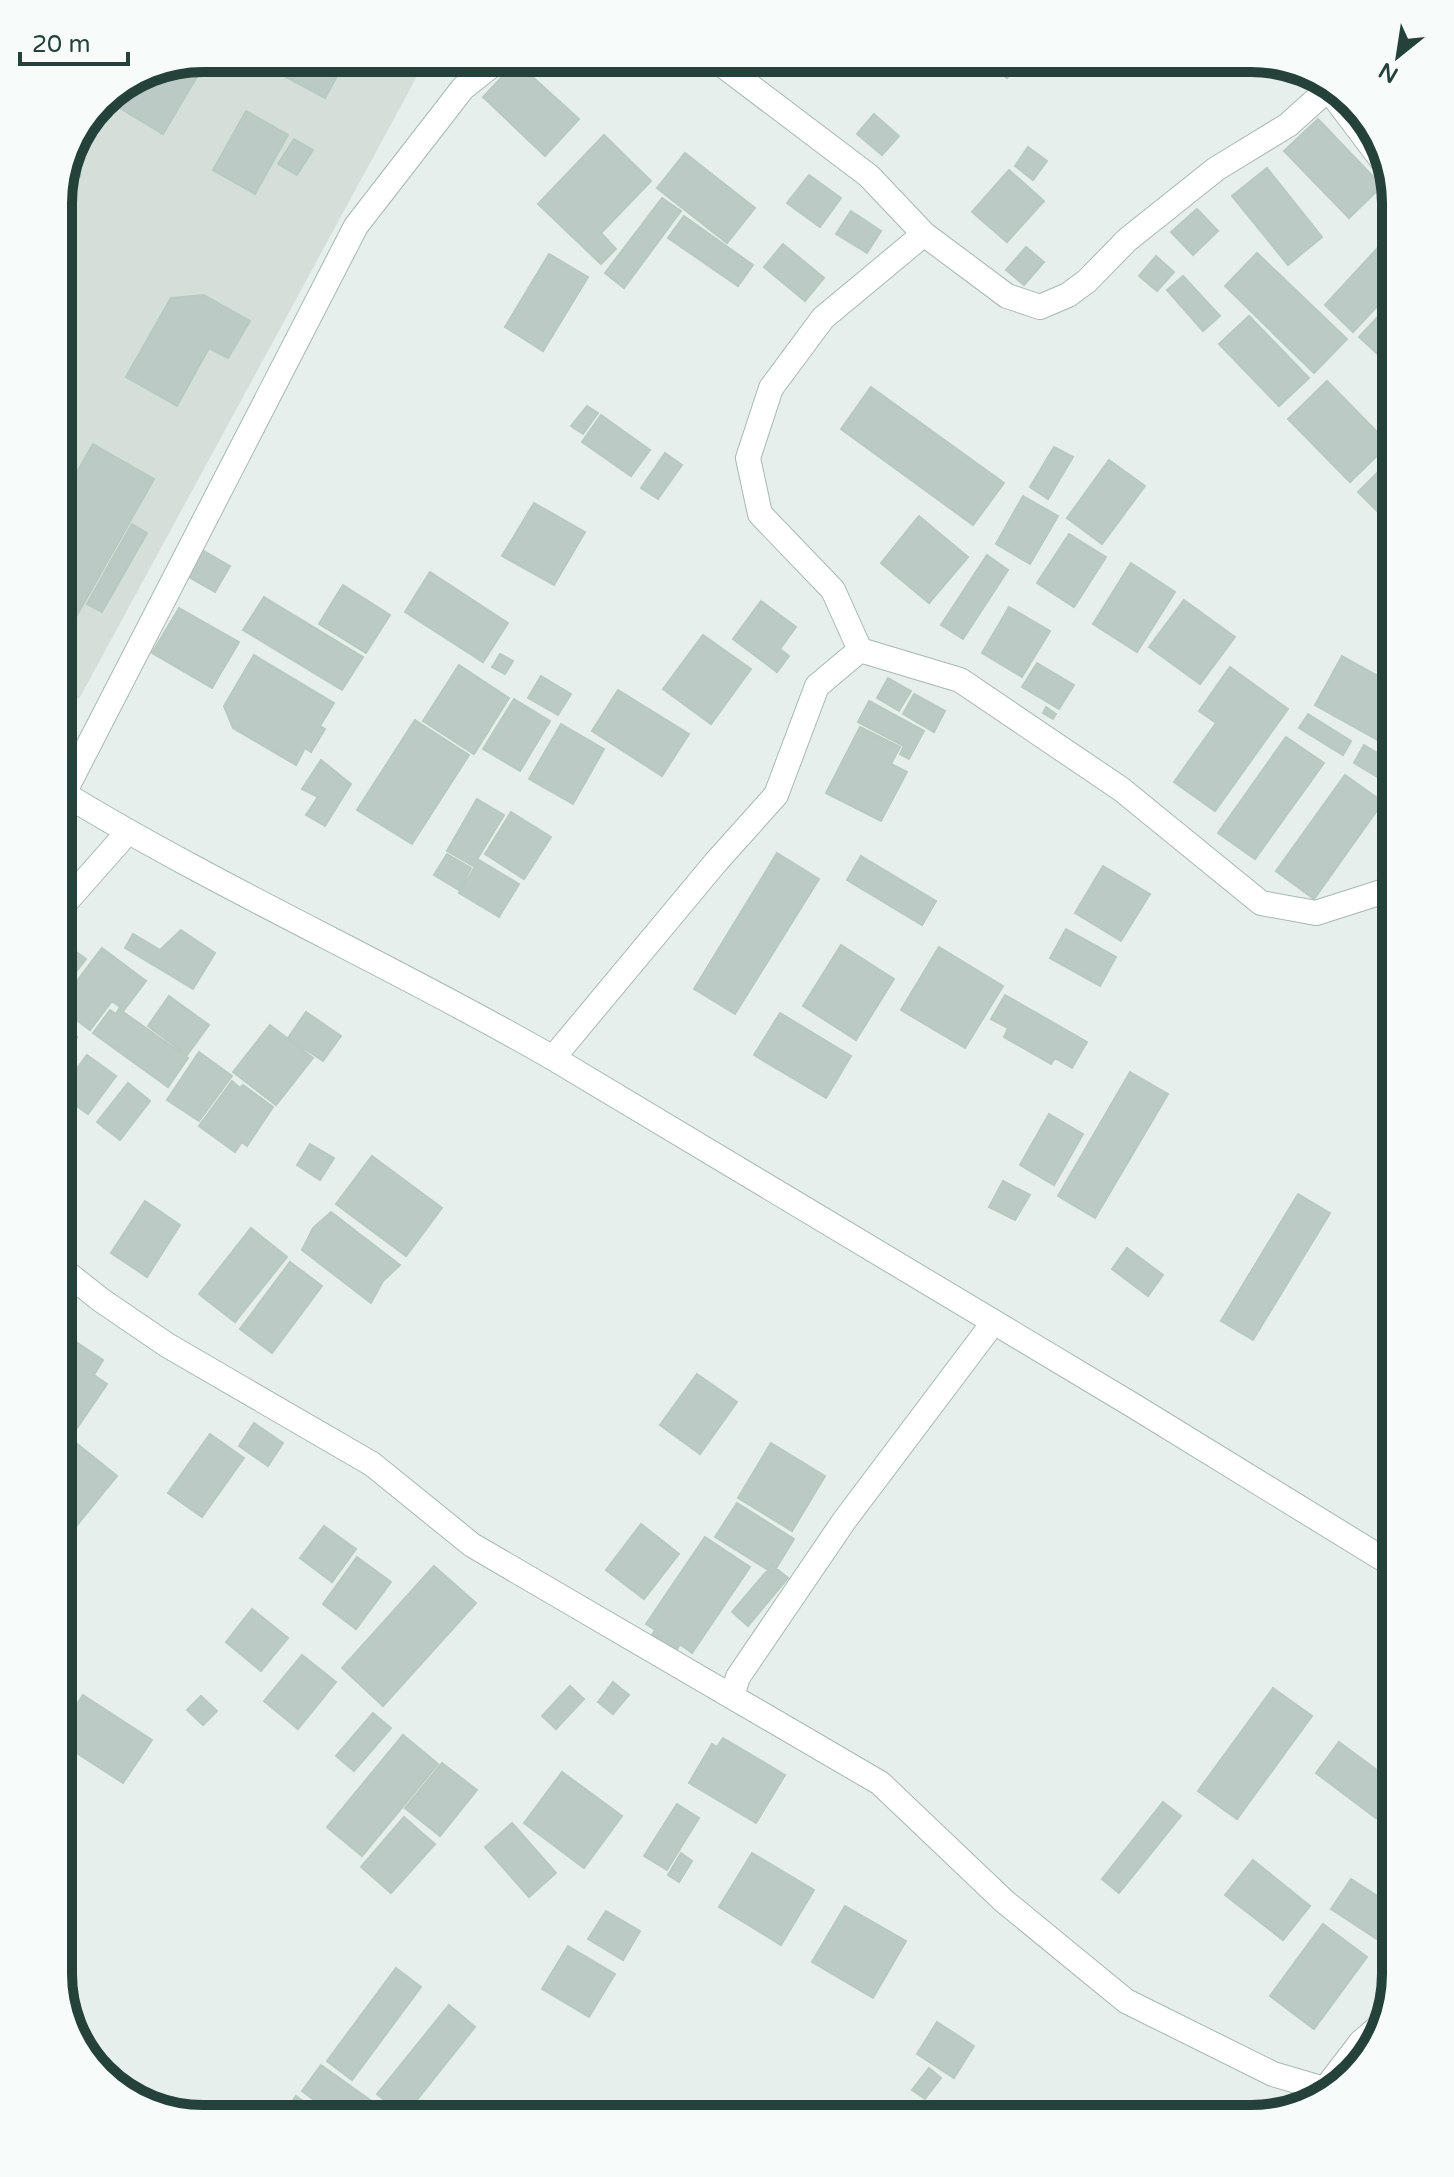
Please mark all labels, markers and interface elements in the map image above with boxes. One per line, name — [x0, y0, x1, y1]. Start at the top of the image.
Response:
scale bar — [20, 16, 128, 66]
north arrow — [1358, 16, 1438, 96]
text: 20 m — [32, 30, 90, 59]
text: N — [1374, 57, 1403, 88]

